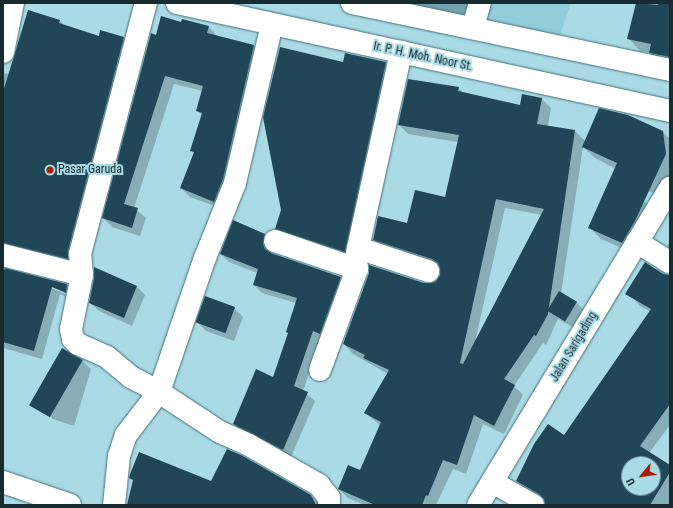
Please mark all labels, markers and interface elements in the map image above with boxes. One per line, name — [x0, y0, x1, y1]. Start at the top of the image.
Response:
street label: Ir. P. H. Moh. Noor St. — [372, 39, 474, 75]
place label: Pasar Garuda — [58, 163, 122, 177]
marker: Pasar Garuda — [45, 165, 55, 175]
street label: Jalan Sarigading — [547, 309, 601, 385]
north arrow — [621, 456, 661, 496]
text: U — [624, 476, 638, 487]

